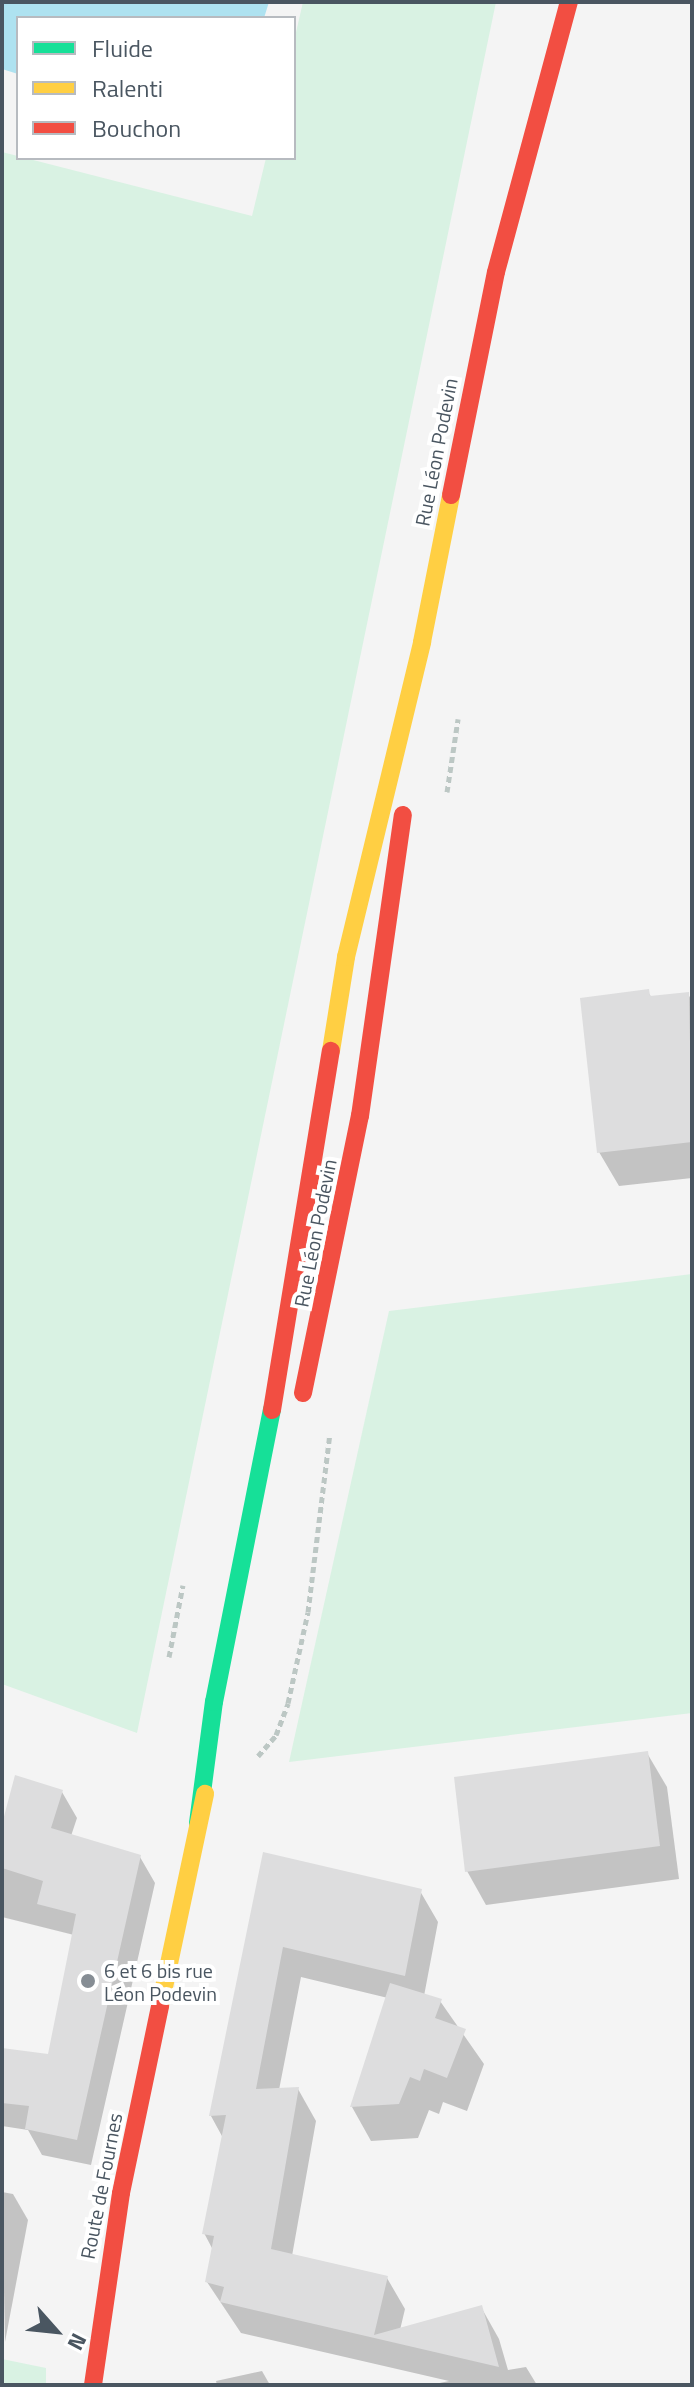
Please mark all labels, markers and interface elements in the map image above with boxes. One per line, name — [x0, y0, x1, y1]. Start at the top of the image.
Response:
legend — [16, 16, 296, 160]
text: Fluide — [92, 30, 153, 66]
text: Ralenti — [92, 70, 163, 106]
text: Bouchon — [92, 110, 181, 146]
street label: Rue Léon Podevin — [410, 376, 462, 528]
street label: Rue Léon Podevin — [289, 1157, 341, 1309]
place label: 6 et 6 bis rue Léon Podevin — [104, 1958, 217, 2005]
marker: 6 et 6 bis rue Léon Podevin — [79, 1972, 97, 1990]
street label: Route de Fournes — [75, 2111, 127, 2261]
north arrow — [16, 2291, 96, 2371]
text: N — [59, 2327, 96, 2356]

